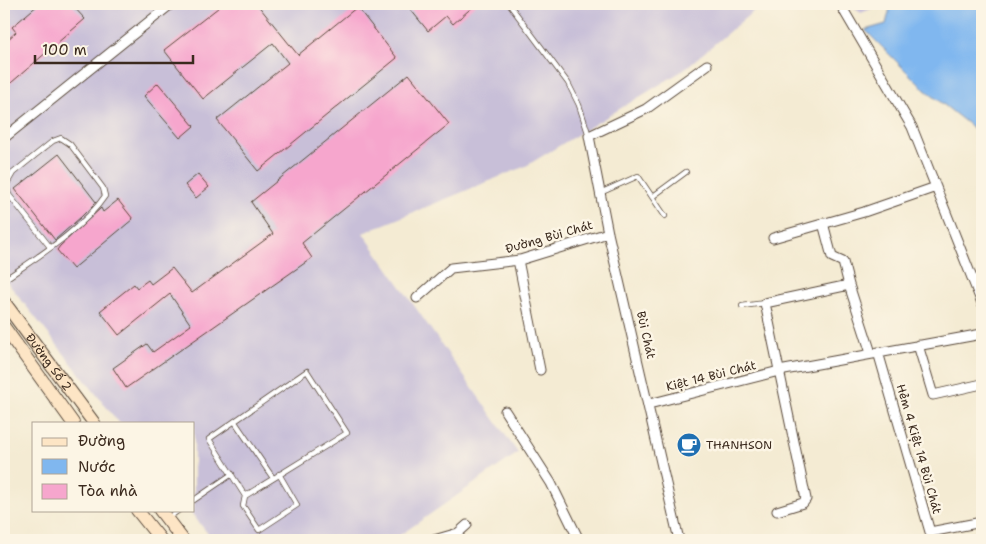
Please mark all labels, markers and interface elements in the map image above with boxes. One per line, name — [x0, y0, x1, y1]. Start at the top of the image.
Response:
scale bar — [35, 32, 192, 64]
text: 100 m — [42, 40, 87, 60]
street label: Đường Bùi Chát — [503, 217, 595, 257]
street label: Bùi Chát — [633, 310, 659, 360]
street label: Đường Số 2 — [22, 330, 75, 394]
street label: Kiệt 14 Bùi Chát — [664, 357, 758, 395]
street label: Hẻm 4 Kiệt 14 Bùi Chát — [893, 382, 945, 516]
legend — [32, 422, 195, 512]
text: Đường — [78, 431, 125, 451]
cafe icon: THANHSON — [676, 432, 702, 458]
place label: THANHSON — [706, 437, 772, 453]
text: Nước — [78, 457, 115, 477]
text: Tòa nhà — [78, 481, 138, 501]

